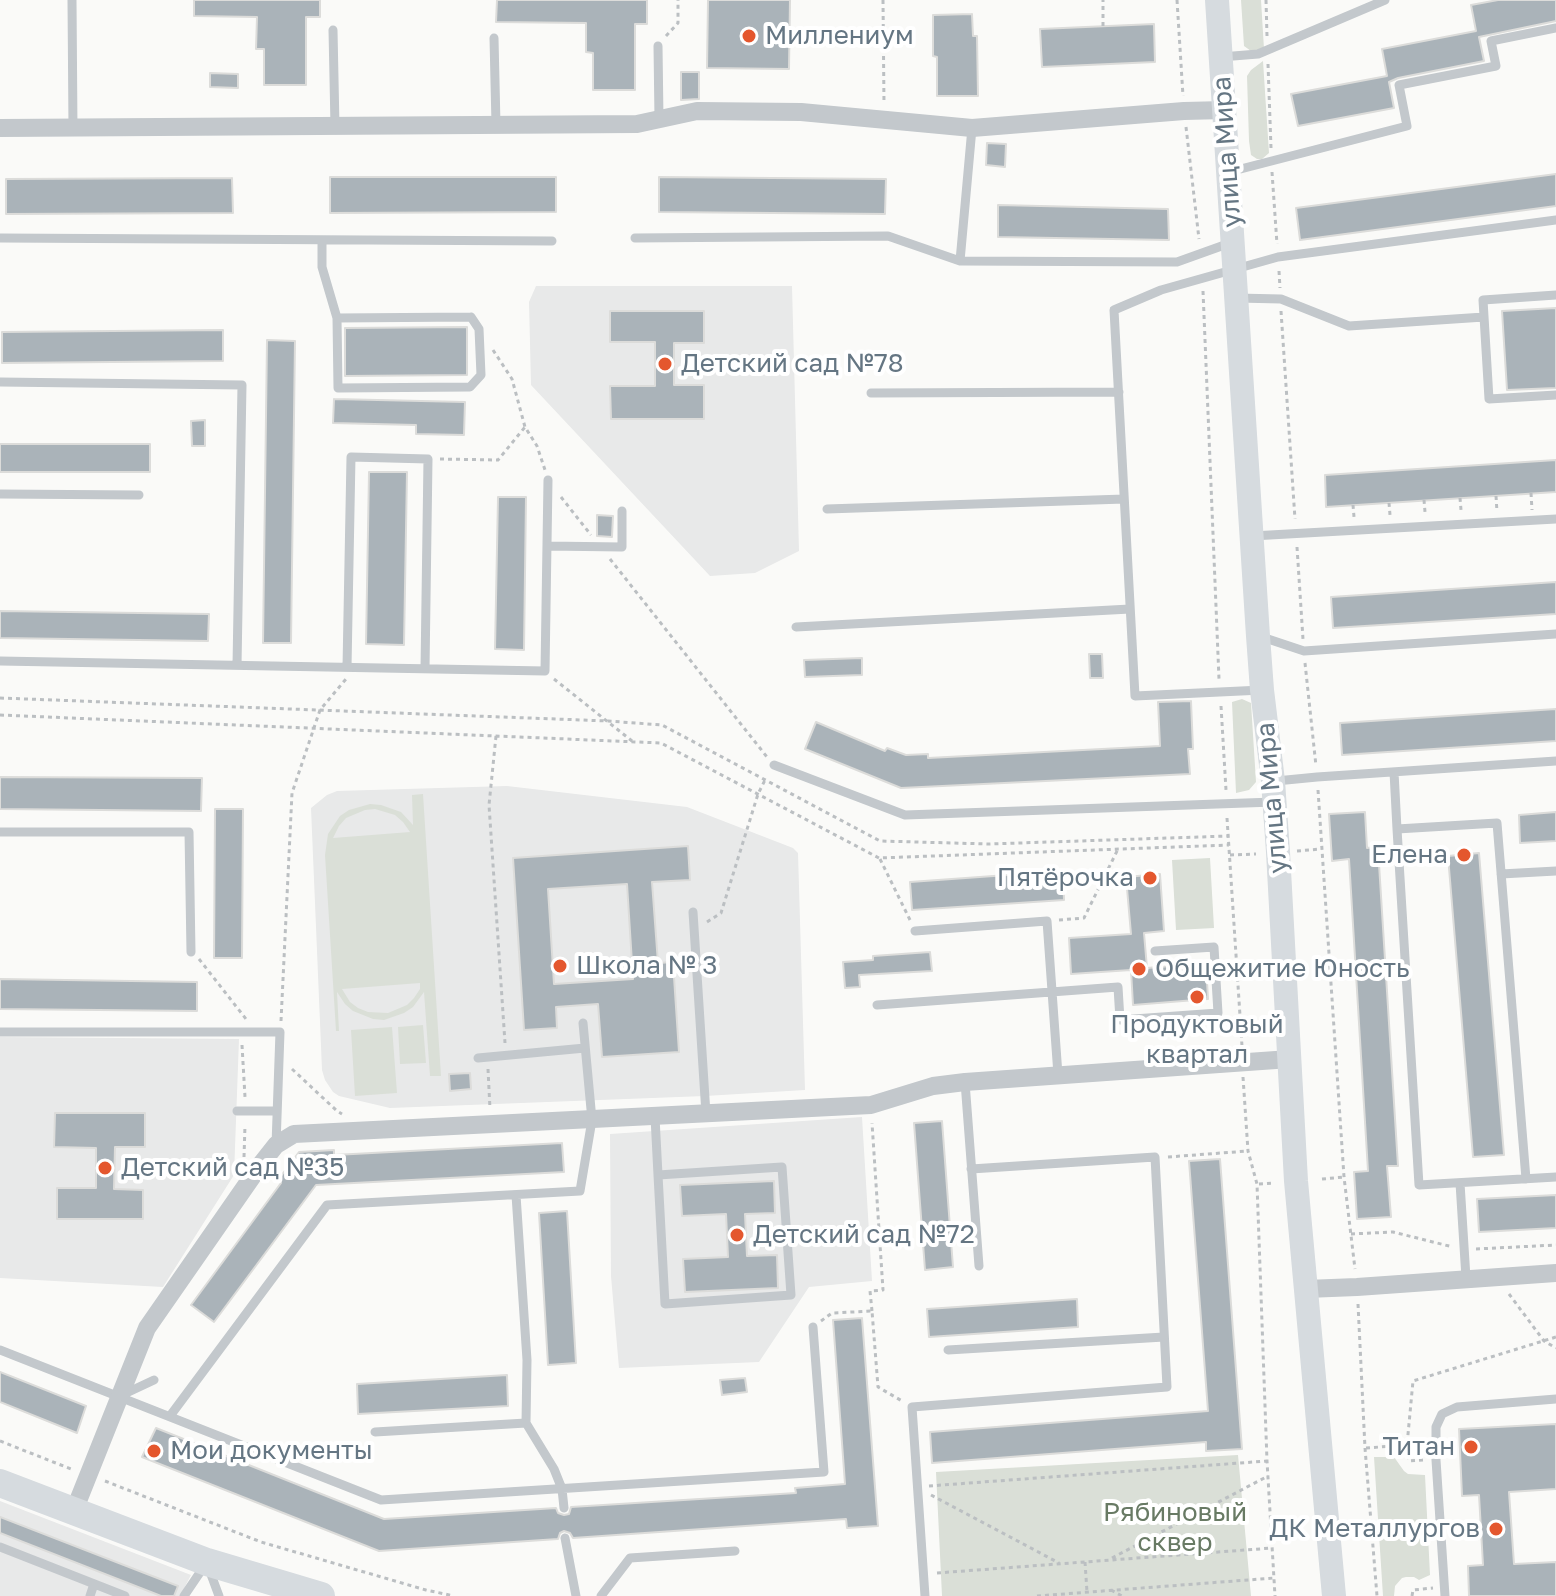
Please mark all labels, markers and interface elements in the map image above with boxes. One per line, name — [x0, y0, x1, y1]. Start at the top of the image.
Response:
place label: Миллениум — [765, 20, 914, 52]
marker: Миллениум — [740, 27, 758, 45]
street label: улица Мира — [1206, 75, 1248, 229]
place label: Детский сад №78 — [681, 348, 904, 380]
marker: Детский сад №78 — [656, 355, 674, 373]
street label: улица Мира — [1250, 721, 1294, 875]
place label: Елена — [1371, 839, 1448, 871]
marker: Елена — [1455, 846, 1473, 864]
place label: Пятёрочка — [997, 862, 1134, 894]
marker: Пятёрочка — [1141, 869, 1159, 887]
place label: Школа № 3 — [576, 950, 718, 982]
place label: Общежитие Юность — [1155, 953, 1410, 985]
marker: Школа № 3 — [551, 957, 569, 975]
marker: Общежитие Юность — [1130, 960, 1148, 978]
marker: Продуктовый квартал — [1188, 988, 1206, 1006]
place label: Продуктовый квартал — [1110, 1009, 1284, 1070]
place label: Детский сад №35 — [121, 1152, 344, 1184]
marker: Детский сад №35 — [96, 1159, 114, 1177]
place label: Детский сад №72 — [753, 1219, 975, 1251]
marker: Детский сад №72 — [728, 1226, 746, 1244]
place label: Титан — [1383, 1431, 1455, 1463]
place label: Мои документы — [170, 1435, 373, 1467]
marker: Титан — [1462, 1438, 1480, 1456]
marker: Мои документы — [145, 1442, 163, 1460]
park label: Рябиновый сквер — [1103, 1497, 1247, 1558]
place label: ДК Металлургов — [1269, 1513, 1480, 1545]
marker: ДК Металлургов — [1487, 1520, 1505, 1538]

